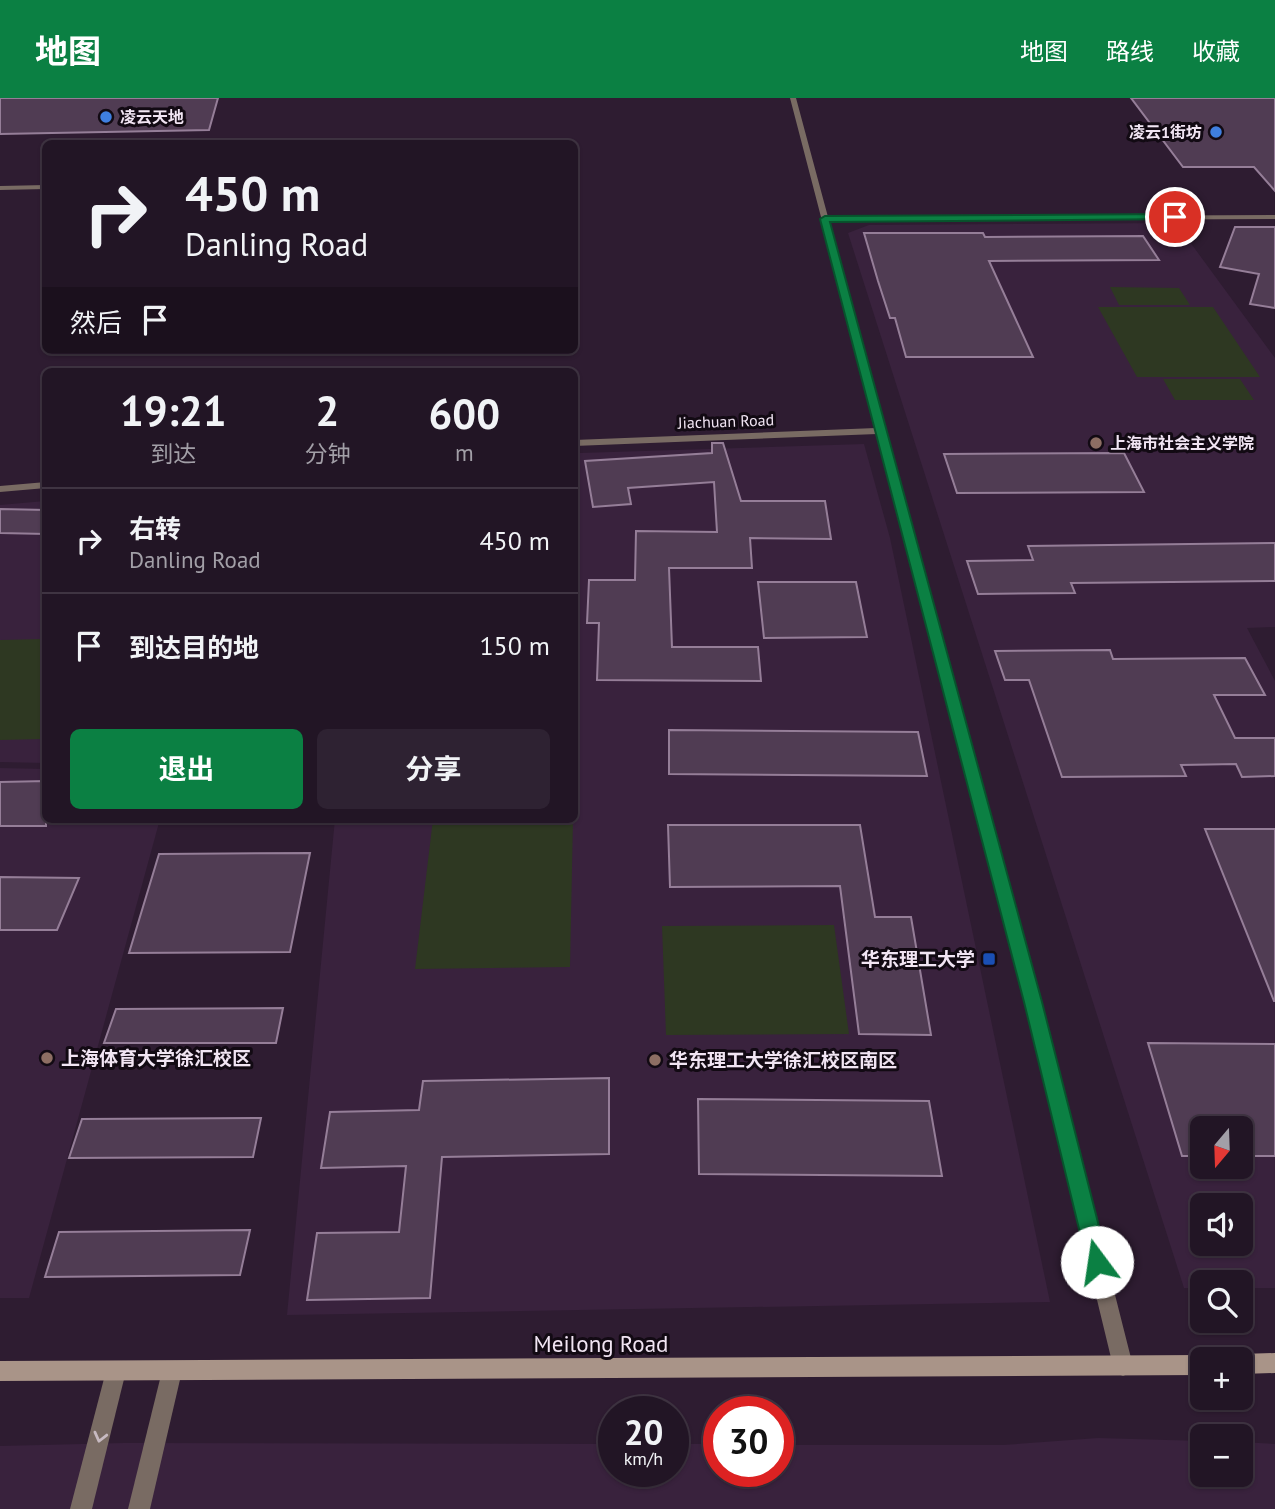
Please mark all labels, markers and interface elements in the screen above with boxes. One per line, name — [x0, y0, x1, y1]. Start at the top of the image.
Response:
text: 地图 — [35, 29, 101, 72]
text: 地图 — [1020, 36, 1068, 67]
text: 路线 — [1106, 36, 1154, 67]
text: 收藏 — [1192, 36, 1240, 67]
place label: 凌云天地 — [120, 107, 184, 127]
marker: 凌云天地 — [98, 109, 114, 125]
place label: 凌云1街坊 — [1129, 122, 1202, 142]
marker: 凌云1街坊 — [1208, 124, 1224, 140]
text: 450 m — [185, 161, 320, 225]
icon: right — [70, 168, 161, 259]
pin — [1145, 187, 1205, 247]
icon: arrive — [1156, 198, 1194, 236]
text: Danling Road — [185, 223, 368, 265]
icon: arrive — [136, 301, 174, 339]
text: 然后 — [70, 306, 122, 339]
text: 19:21 — [120, 383, 227, 438]
text: 2 — [316, 383, 339, 438]
text: 600 — [429, 386, 500, 441]
street label: Jiachuan Road — [677, 409, 774, 433]
place label: 上海市社会主义学院 — [1110, 433, 1254, 453]
marker: 上海市社会主义学院 — [1088, 435, 1104, 451]
text: m — [455, 438, 474, 467]
text: 到达 — [150, 439, 196, 468]
text: 分钟 — [305, 439, 351, 468]
text: 右转 — [129, 512, 181, 545]
icon: right — [70, 522, 108, 560]
text: 450 m — [479, 524, 550, 557]
text: Danling Road — [129, 545, 261, 574]
icon: arrive — [70, 627, 108, 665]
text: 150 m — [479, 629, 550, 662]
text: 到达目的地 — [129, 631, 259, 664]
button: 退出 — [70, 729, 303, 809]
button: 分享 — [317, 729, 550, 809]
place label: 华东理工大学 — [861, 947, 975, 971]
marker: 华东理工大学 — [981, 951, 997, 967]
place label: 上海体育大学徐汇校区 — [61, 1046, 251, 1070]
place label: 华东理工大学徐汇校区南区 — [669, 1048, 897, 1072]
marker: 上海体育大学徐汇校区 — [39, 1050, 55, 1066]
marker: 华东理工大学徐汇校区南区 — [647, 1052, 663, 1068]
north arrow — [1190, 1116, 1253, 1180]
map controls — [1190, 1116, 1253, 1487]
button: sound — [1190, 1193, 1253, 1256]
position arrow — [1060, 1225, 1134, 1299]
button: search — [1190, 1270, 1253, 1333]
street label: Meilong Road — [534, 1329, 668, 1358]
button: + — [1190, 1347, 1253, 1410]
speed limit sign: 30 — [703, 1396, 794, 1487]
text: 20 — [624, 1409, 663, 1455]
button: − — [1190, 1424, 1253, 1487]
one-way arrow — [94, 1431, 108, 1443]
text: km/h — [624, 1447, 663, 1470]

